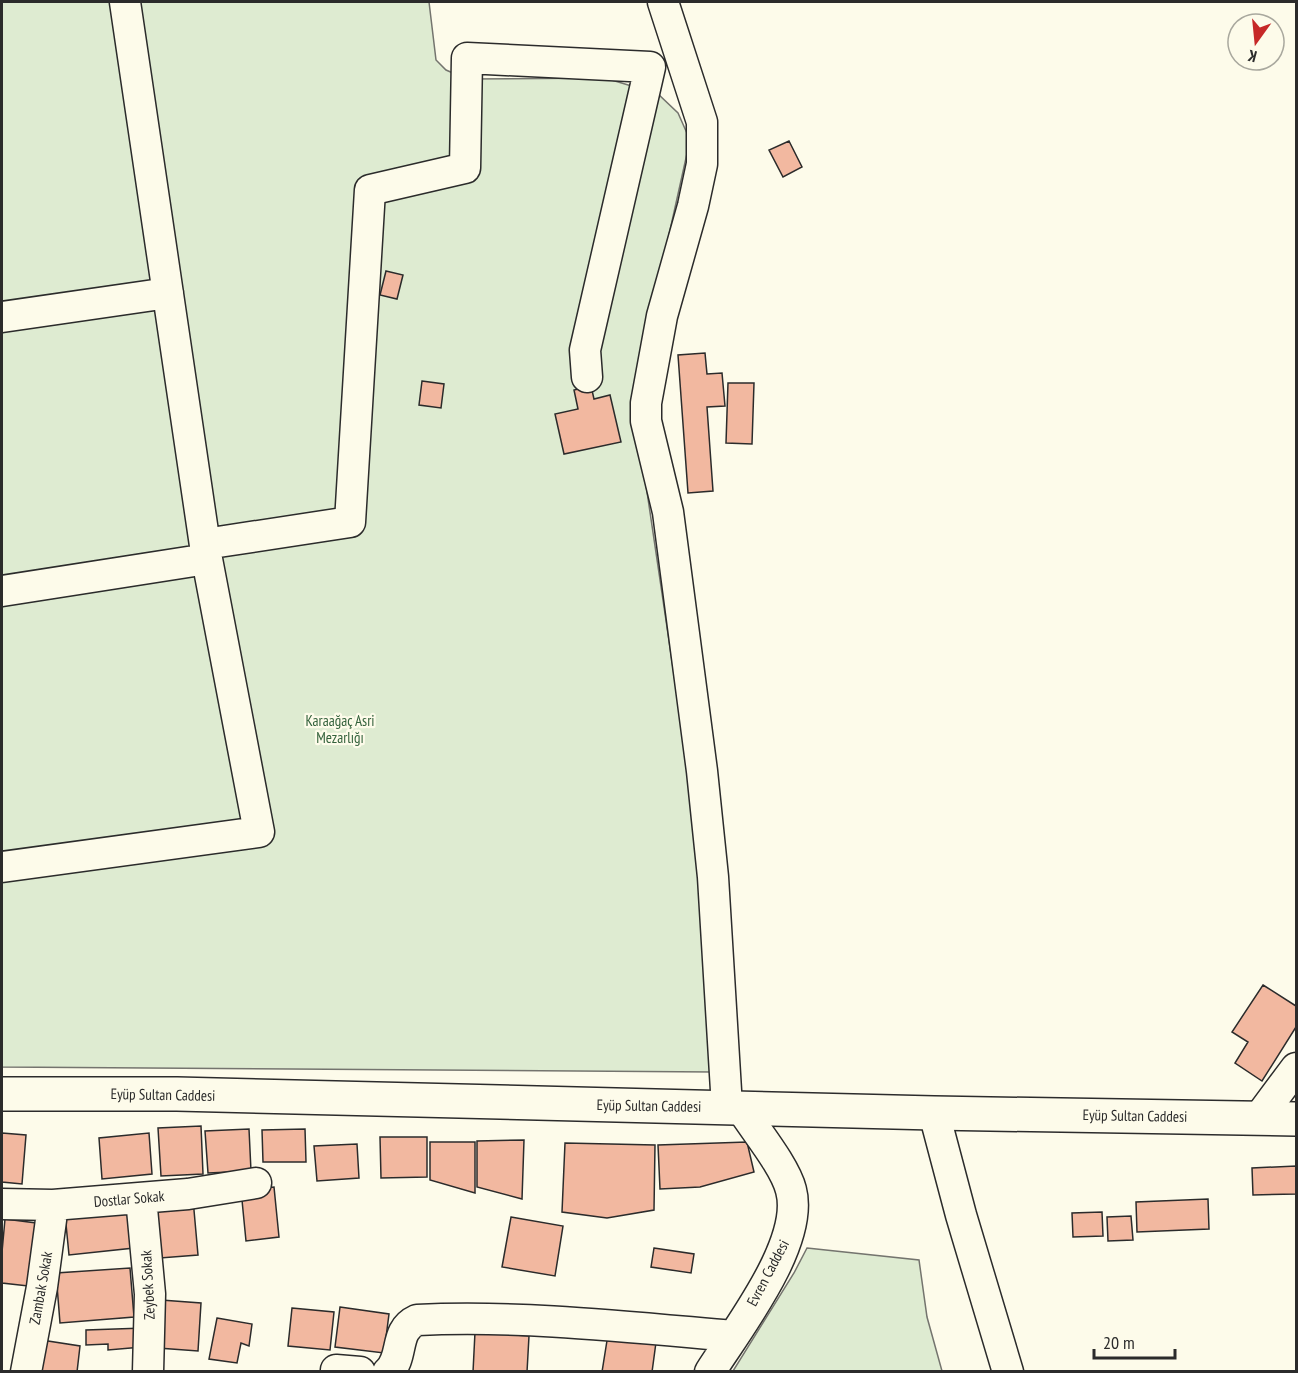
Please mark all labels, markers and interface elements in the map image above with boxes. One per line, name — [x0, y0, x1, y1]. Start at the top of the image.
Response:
north arrow — [1226, 12, 1286, 72]
text: K — [1245, 46, 1259, 67]
park label: Karaağaç Asri Mezarlığı — [305, 711, 375, 747]
street label: Eyüp Sultan Caddesi — [110, 1084, 216, 1105]
street label: Eyüp Sultan Caddesi — [596, 1095, 702, 1116]
street label: Eyüp Sultan Caddesi — [1082, 1105, 1188, 1126]
street label: Dostlar Sokak — [93, 1186, 165, 1211]
street label: Evren Caddesi — [742, 1236, 793, 1309]
street label: Zambak Sokak — [25, 1250, 56, 1326]
street label: Zeybek Sokak — [136, 1250, 159, 1320]
scale bar — [1094, 1322, 1175, 1360]
text: 20 m — [1103, 1331, 1135, 1354]

